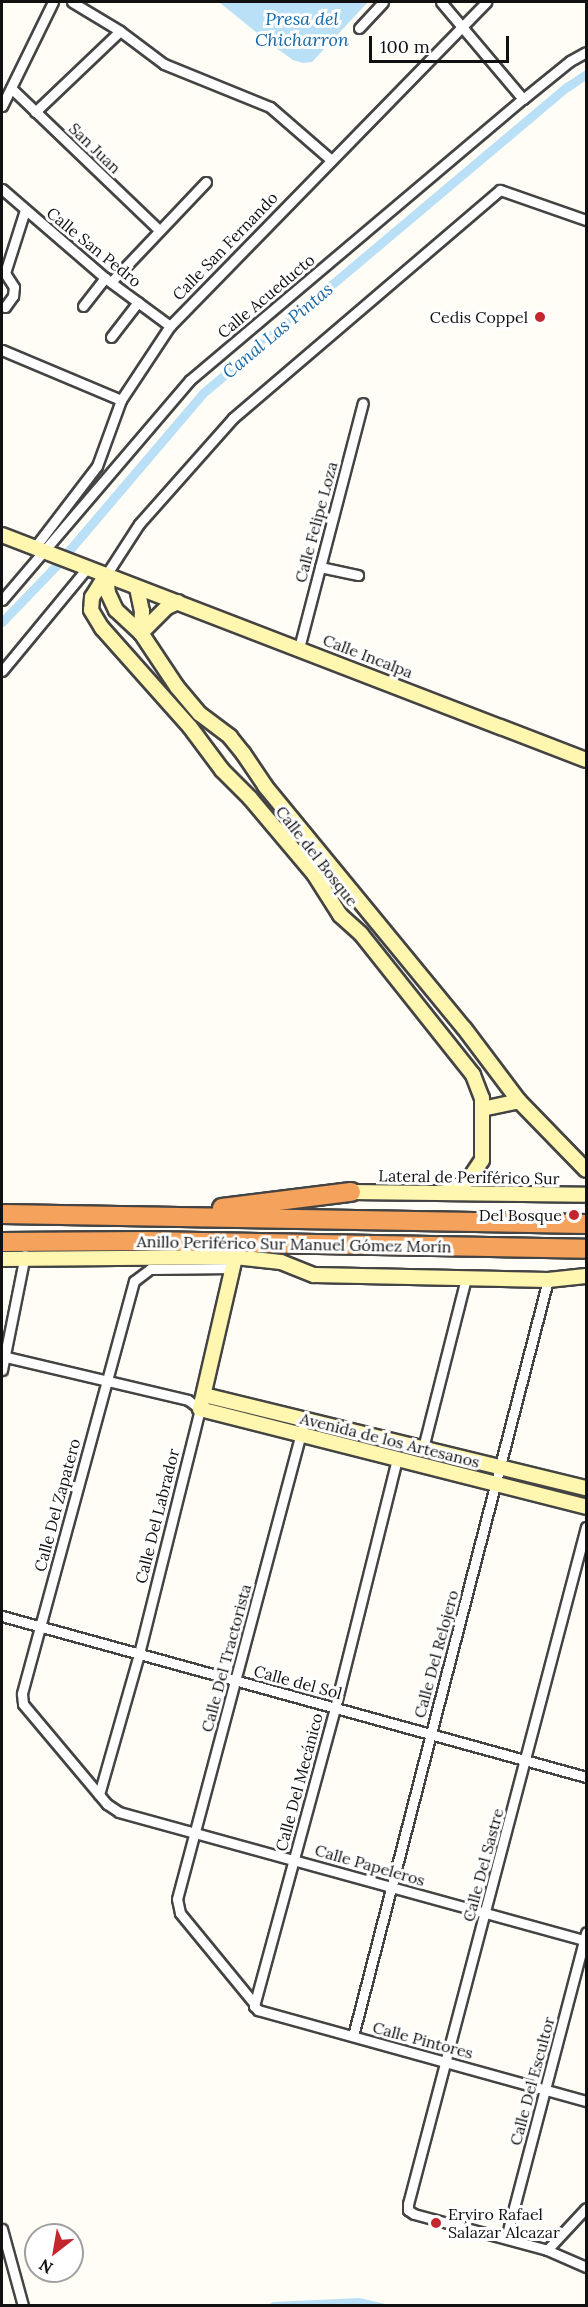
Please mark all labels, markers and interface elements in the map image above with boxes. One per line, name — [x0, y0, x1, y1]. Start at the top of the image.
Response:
water label: Presa del Chicharron — [255, 9, 349, 52]
scale bar — [372, 24, 512, 62]
text: 100 m — [380, 35, 430, 58]
street label: San Juan — [65, 119, 125, 177]
street label: Calle San Fernando — [168, 188, 282, 304]
street label: Calle San Pedro — [43, 203, 145, 291]
street label: Calle Acueducto — [214, 250, 318, 342]
water label: Canal Las Pintas — [218, 279, 338, 383]
place label: Cedis Coppel — [430, 307, 528, 327]
marker: Cedis Coppel — [533, 310, 547, 324]
street label: Calle Felipe Loza — [291, 459, 341, 585]
street label: Calle Incalpa — [320, 630, 416, 682]
street label: Calle del Bosque — [272, 802, 362, 910]
street label: Lateral de Periférico Sur — [378, 1166, 560, 1188]
place label: Del Bosque — [479, 1205, 562, 1225]
marker: Del Bosque — [567, 1208, 581, 1222]
street label: Anillo Periférico Sur Manuel Gómez Morín — [137, 1232, 451, 1256]
street label: Avenida de los Artesanos — [298, 1408, 482, 1472]
street label: Calle Del Zapatero — [30, 1436, 84, 1574]
street label: Calle Del Labrador — [131, 1447, 183, 1585]
street label: Calle Del Tractorista — [197, 1582, 255, 1734]
street label: Calle Del Relojero — [410, 1588, 462, 1720]
street label: Calle del Sol — [252, 1661, 344, 1703]
street label: Calle Del Mecánico — [271, 1711, 327, 1853]
street label: Calle Del Sastre — [459, 1806, 507, 1924]
street label: Calle Papeleros — [313, 1840, 427, 1890]
street label: Calle Del Escultor — [506, 2015, 558, 2147]
street label: Calle Pintores — [371, 2017, 475, 2063]
place label: Erviro Rafael Salazar Alcazar — [448, 2204, 560, 2242]
marker: Erviro Rafael Salazar Alcazar — [429, 2216, 443, 2230]
north arrow — [24, 2223, 84, 2283]
text: N — [35, 2255, 56, 2278]

